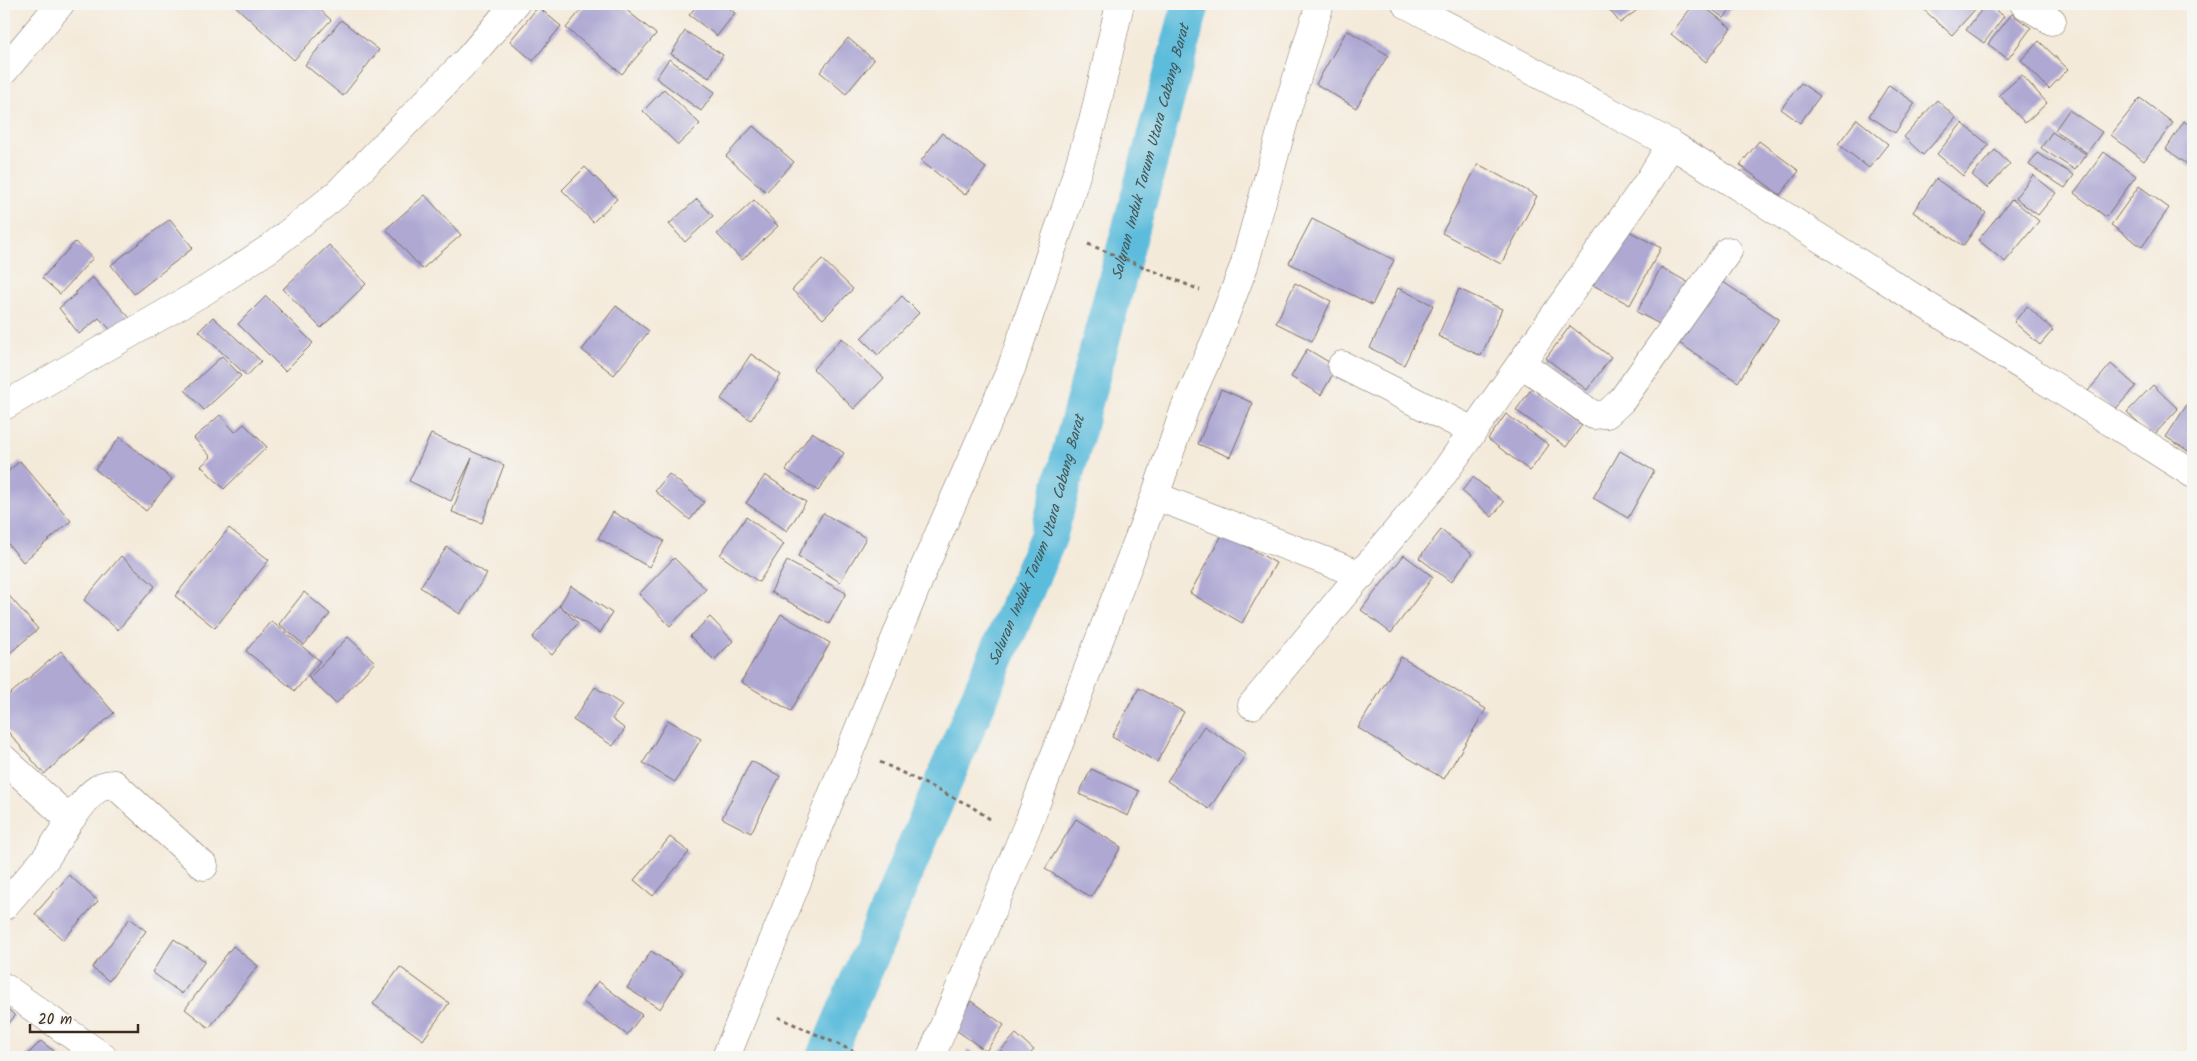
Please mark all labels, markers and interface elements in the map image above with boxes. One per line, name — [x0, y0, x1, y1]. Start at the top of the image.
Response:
water label: Saluran Induk Tarum Utara Cabang Barat — [1105, 19, 1198, 283]
water label: Saluran Induk Tarum Utara Cabang Barat — [983, 410, 1093, 669]
scale bar — [30, 1001, 138, 1033]
text: 20 m — [38, 1008, 72, 1032]

